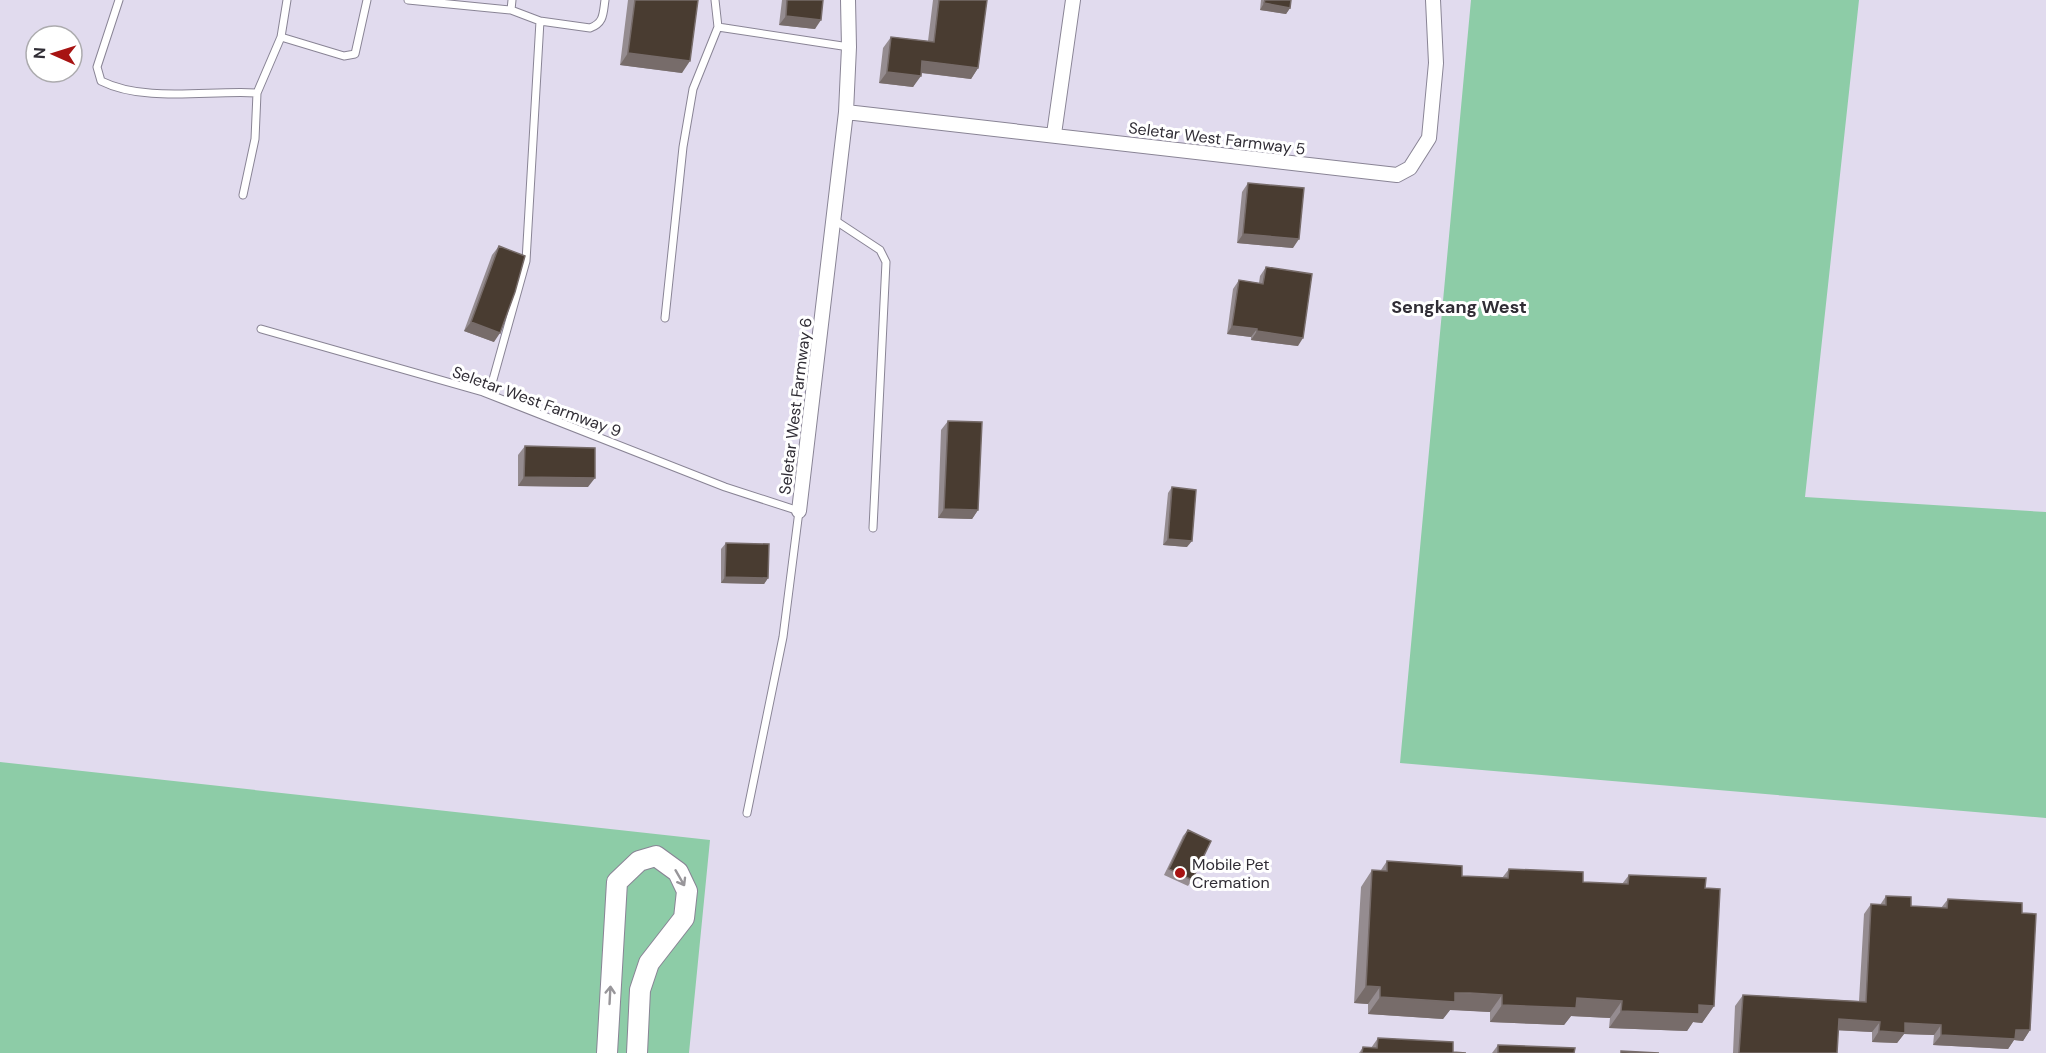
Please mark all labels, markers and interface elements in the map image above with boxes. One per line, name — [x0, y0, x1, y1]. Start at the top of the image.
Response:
north arrow — [24, 24, 84, 84]
text: N — [29, 47, 50, 60]
street label: Seletar West Farmway 5 — [1127, 117, 1307, 160]
district label: Sengkang West — [1391, 295, 1527, 319]
street label: Seletar West Farmway 6 — [774, 316, 817, 496]
street label: Seletar West Farmway 9 — [449, 361, 624, 442]
place label: Mobile Pet Cremation — [1192, 854, 1270, 893]
marker: Mobile Pet Cremation — [1173, 866, 1187, 880]
one-way arrow — [674, 869, 686, 886]
one-way arrow — [604, 985, 615, 1005]

